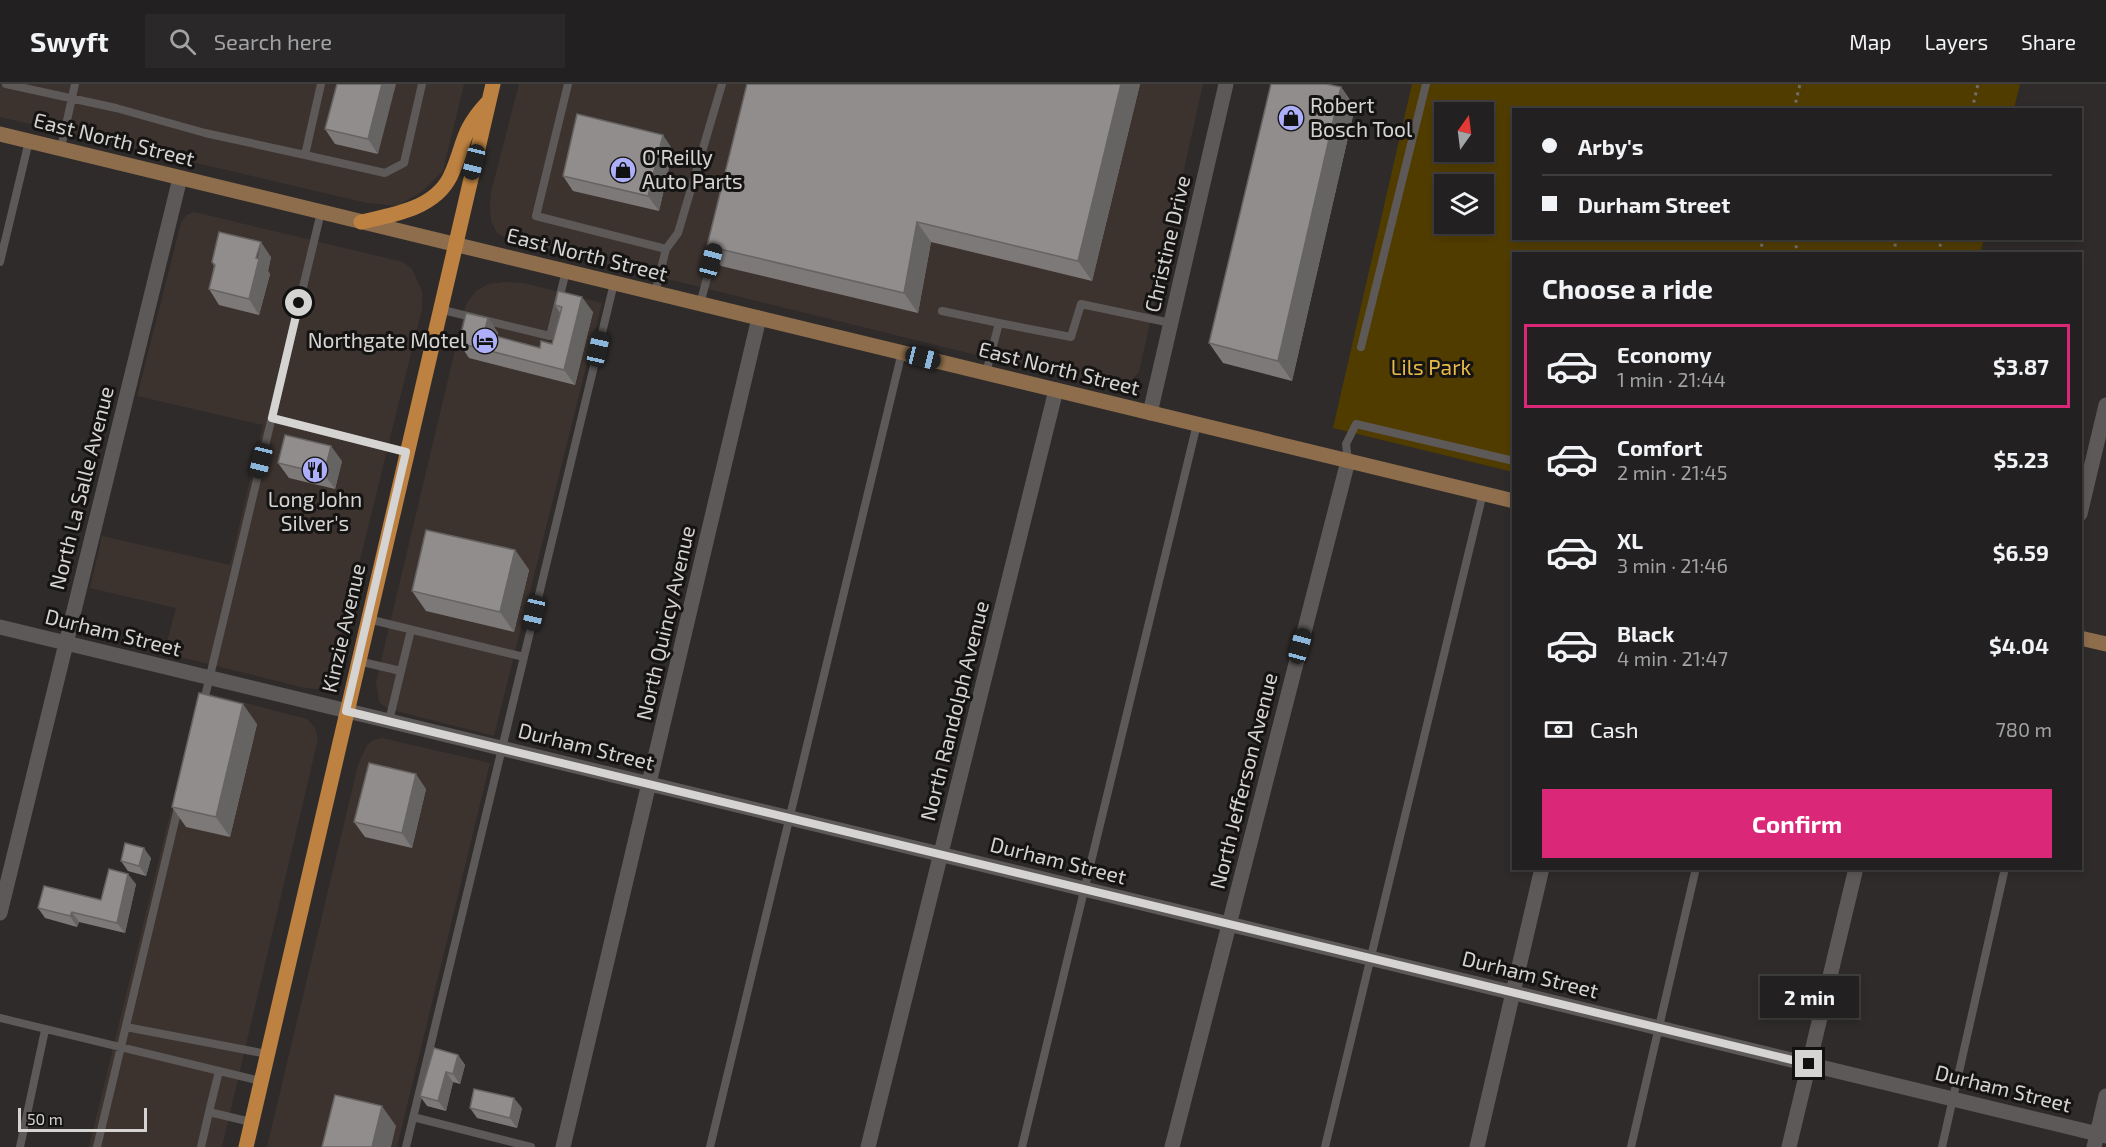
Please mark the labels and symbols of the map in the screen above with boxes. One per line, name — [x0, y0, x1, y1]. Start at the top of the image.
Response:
place label: Robert Bosch Tool — [1310, 92, 1413, 141]
north arrow — [1434, 102, 1494, 162]
shop icon: Robert Bosch Tool — [1276, 103, 1306, 133]
street label: East North Street — [31, 106, 197, 171]
car — [461, 142, 487, 182]
place label: O'Reilly Auto Parts — [642, 144, 743, 193]
shop icon: O'Reilly Auto Parts — [608, 155, 638, 185]
street label: Christine Drive — [1139, 173, 1194, 315]
street label: East North Street — [504, 221, 670, 286]
car — [698, 241, 724, 281]
route start — [285, 289, 312, 316]
hotel icon: Northgate Motel — [470, 326, 500, 356]
place label: Northgate Motel — [308, 327, 467, 352]
car — [585, 329, 611, 369]
street label: East North Street — [976, 335, 1142, 400]
car — [903, 345, 943, 371]
park label: Lils Park — [1391, 354, 1472, 379]
street label: North La Salle Avenue — [43, 383, 118, 592]
car — [248, 441, 274, 481]
restaurant icon: Long John Silver's — [300, 455, 330, 485]
place label: Long John Silver's — [268, 486, 362, 535]
street label: North Quincy Avenue — [630, 523, 700, 723]
street label: Kinzie Avenue — [316, 561, 370, 695]
car — [521, 593, 547, 633]
street label: North Randolph Avenue — [914, 598, 993, 823]
street label: Durham Street — [43, 603, 184, 661]
car — [1287, 626, 1313, 666]
street label: North Jefferson Avenue — [1204, 670, 1282, 891]
street label: Durham Street — [516, 717, 657, 775]
street label: Durham Street — [988, 831, 1129, 889]
street label: Durham Street — [1460, 945, 1601, 1003]
callout: 2 min — [1760, 977, 1858, 1019]
route end — [1795, 1050, 1822, 1077]
street label: Durham Street — [1933, 1059, 2074, 1117]
scale bar — [18, 1105, 147, 1132]

